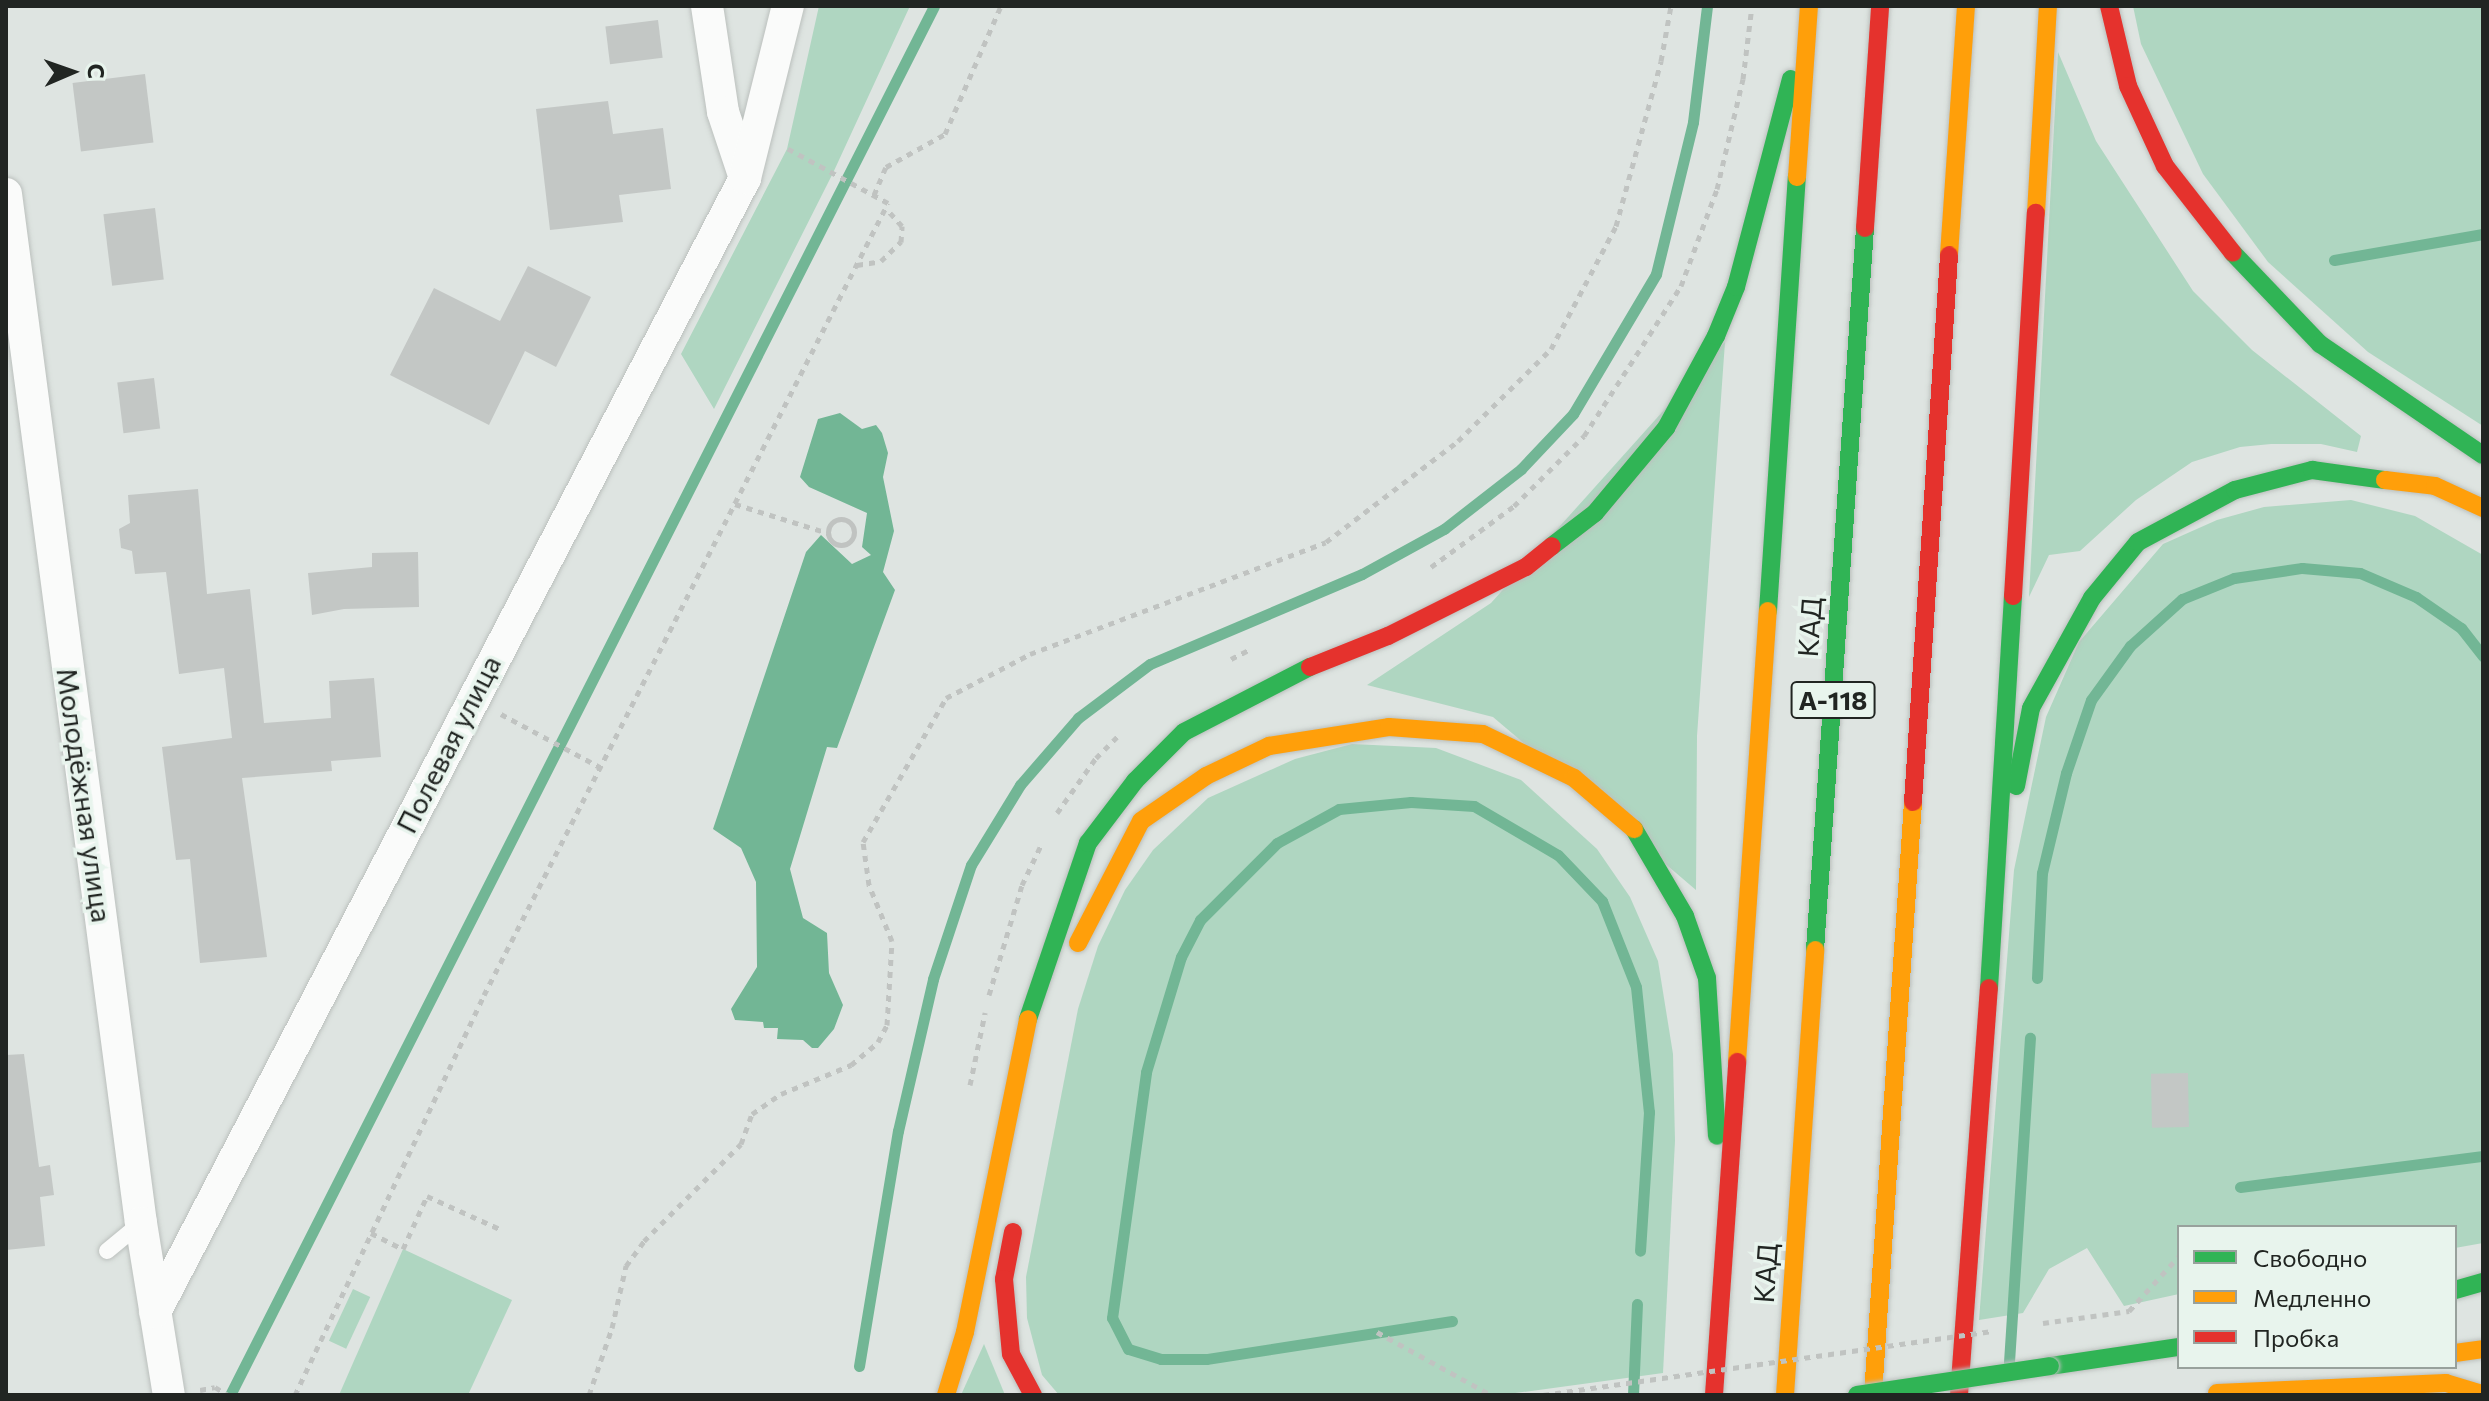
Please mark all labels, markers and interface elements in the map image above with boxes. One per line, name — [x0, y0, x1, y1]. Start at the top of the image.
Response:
north arrow — [32, 32, 112, 112]
text: С — [83, 63, 110, 79]
street label: КАД — [1790, 596, 1828, 658]
street label: Полевая улица — [389, 650, 507, 838]
street label: Молодёжная улица — [51, 666, 119, 924]
road number: А-118 — [1789, 678, 1877, 722]
legend — [2177, 1225, 2457, 1369]
street label: КАД — [1746, 1242, 1784, 1304]
text: Свободно — [2253, 1243, 2367, 1272]
text: Медленно — [2253, 1283, 2371, 1312]
text: Пробка — [2253, 1323, 2339, 1352]

